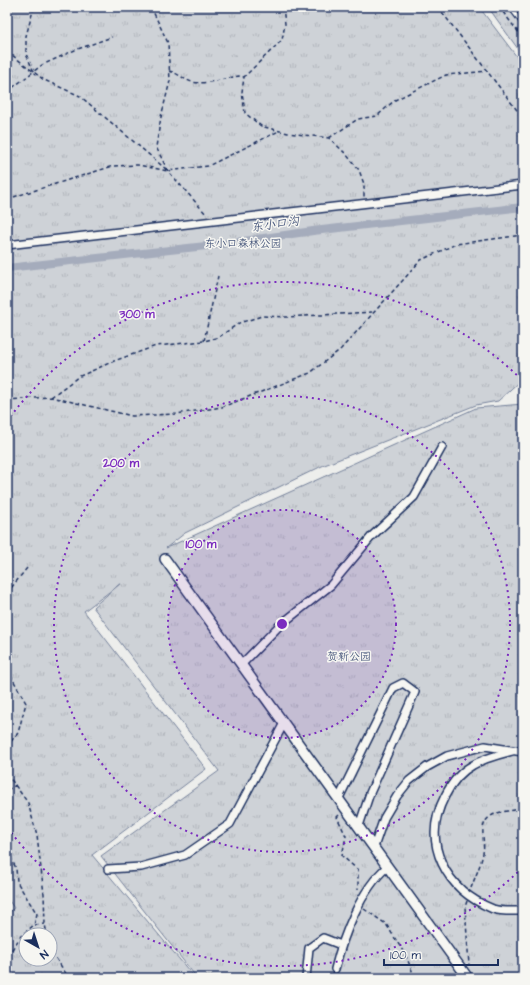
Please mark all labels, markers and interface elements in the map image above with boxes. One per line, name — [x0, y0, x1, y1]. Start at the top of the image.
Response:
water label: 东小口沟 — [250, 213, 301, 236]
park label: 东小口森林公园 — [205, 236, 282, 251]
text: 300 m — [118, 306, 155, 323]
text: 200 m — [102, 455, 140, 472]
text: 100 m — [186, 536, 217, 553]
centre of rings — [275, 617, 289, 631]
park label: 贺新公园 — [327, 649, 371, 664]
north arrow — [18, 927, 58, 967]
scale bar — [384, 941, 498, 967]
text: N — [37, 946, 51, 962]
text: 100 m — [390, 947, 421, 964]

